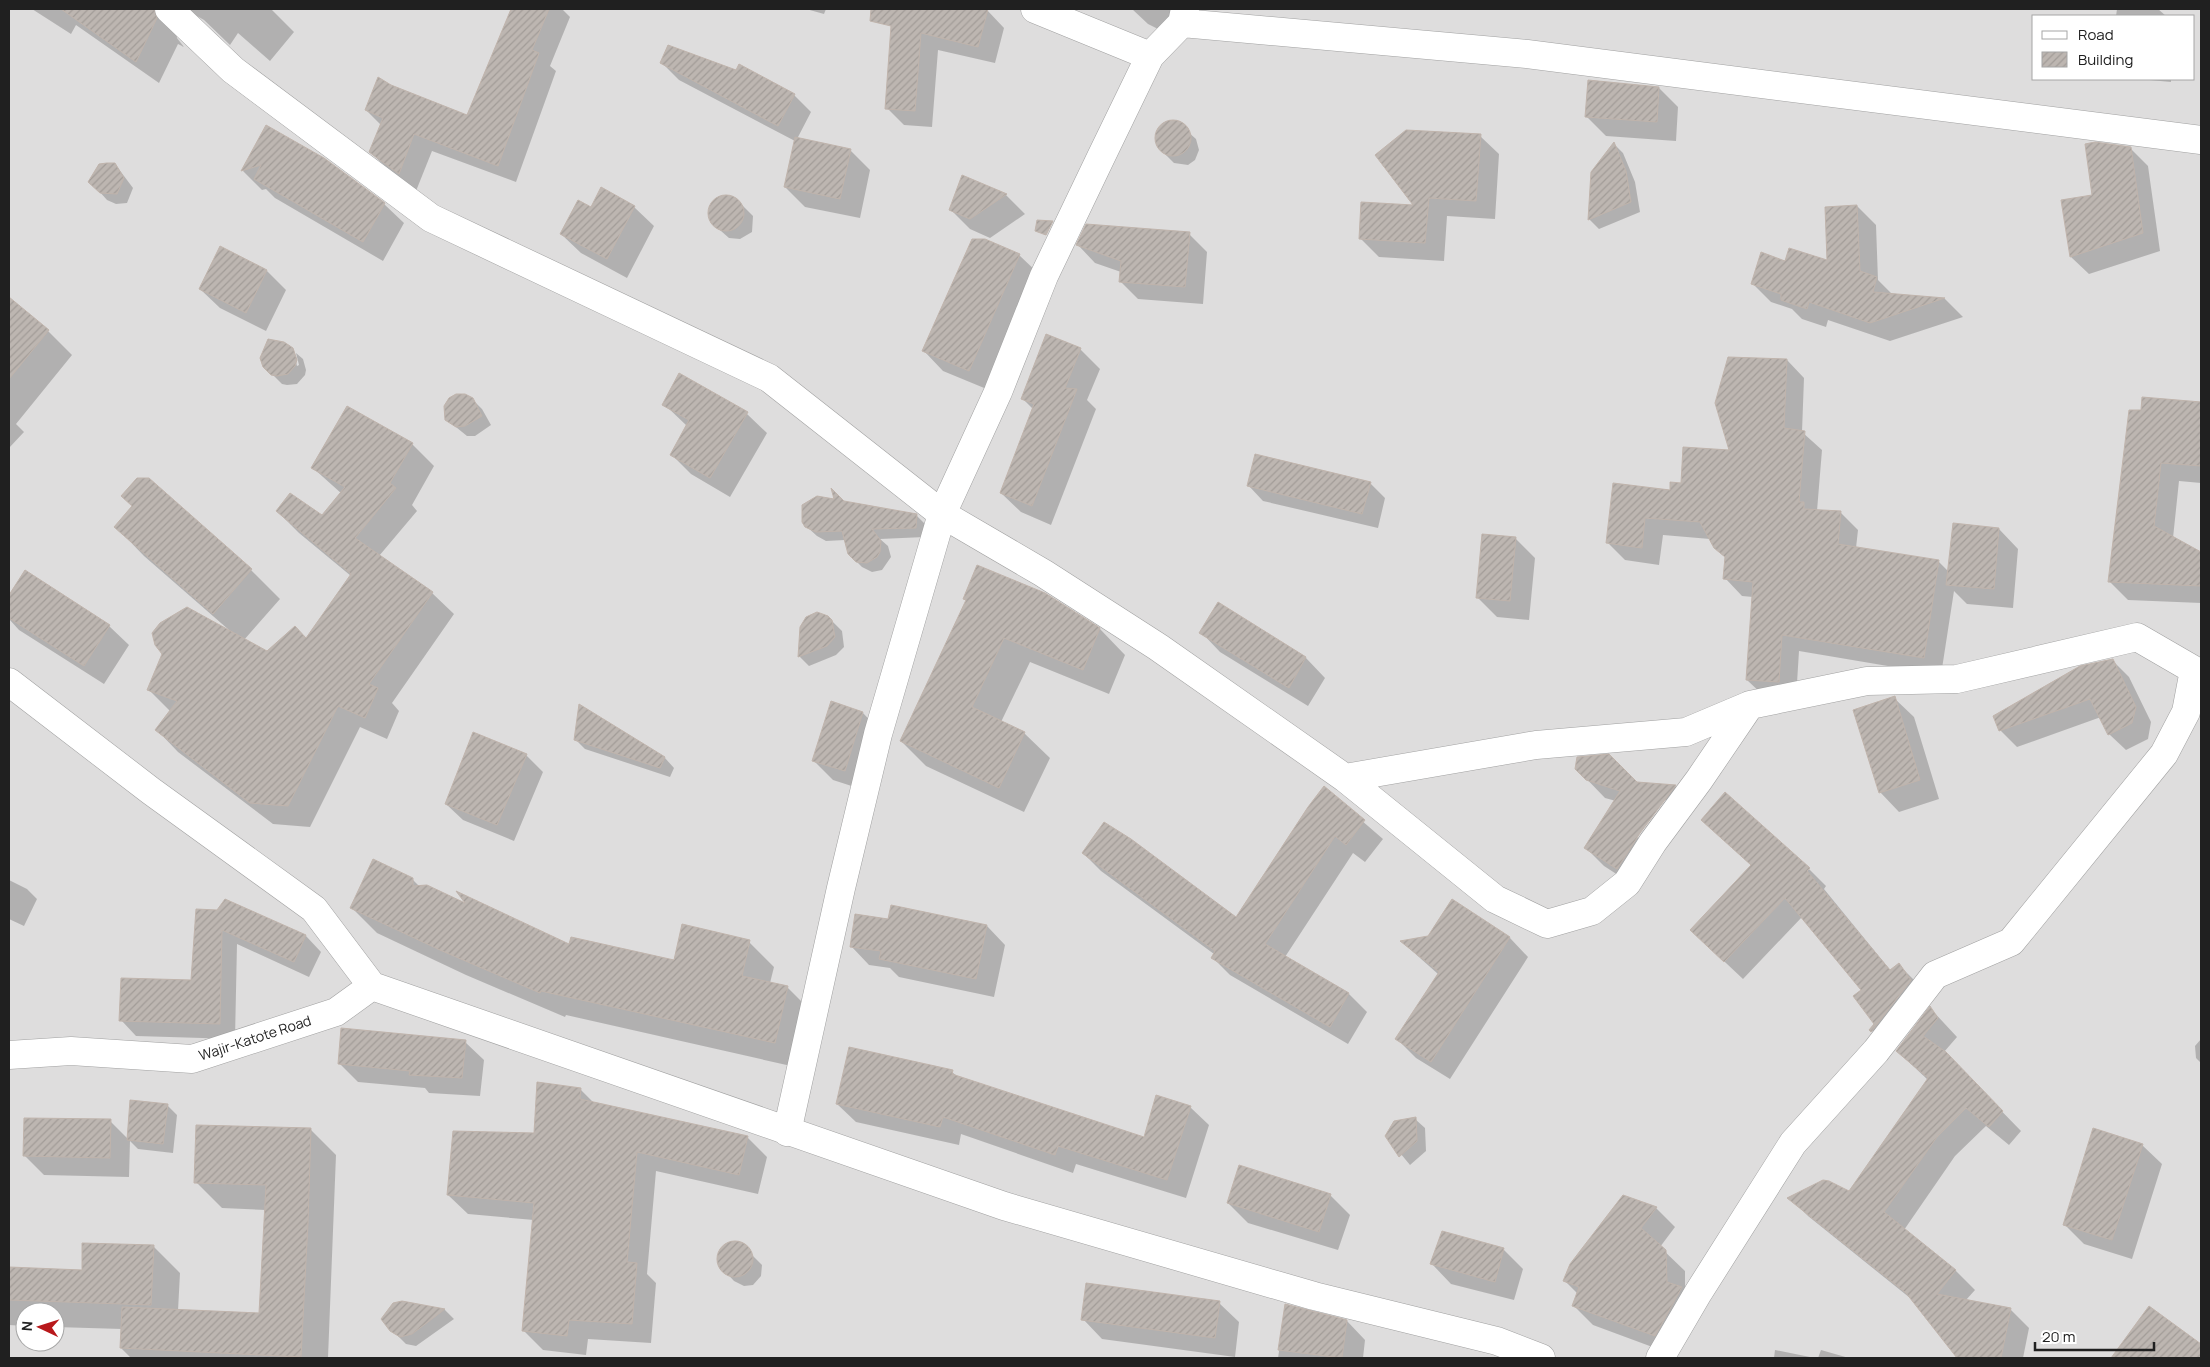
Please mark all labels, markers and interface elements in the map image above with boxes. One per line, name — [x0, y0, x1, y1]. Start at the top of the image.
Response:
legend — [2032, 15, 2195, 80]
text: Road — [2078, 24, 2114, 45]
text: Building — [2078, 49, 2133, 70]
street label: Wajir-Katote Road — [196, 1010, 313, 1065]
north arrow — [15, 1302, 65, 1352]
text: N — [17, 1320, 36, 1332]
scale bar — [2035, 1320, 2154, 1352]
text: 20 m — [2042, 1326, 2075, 1347]

